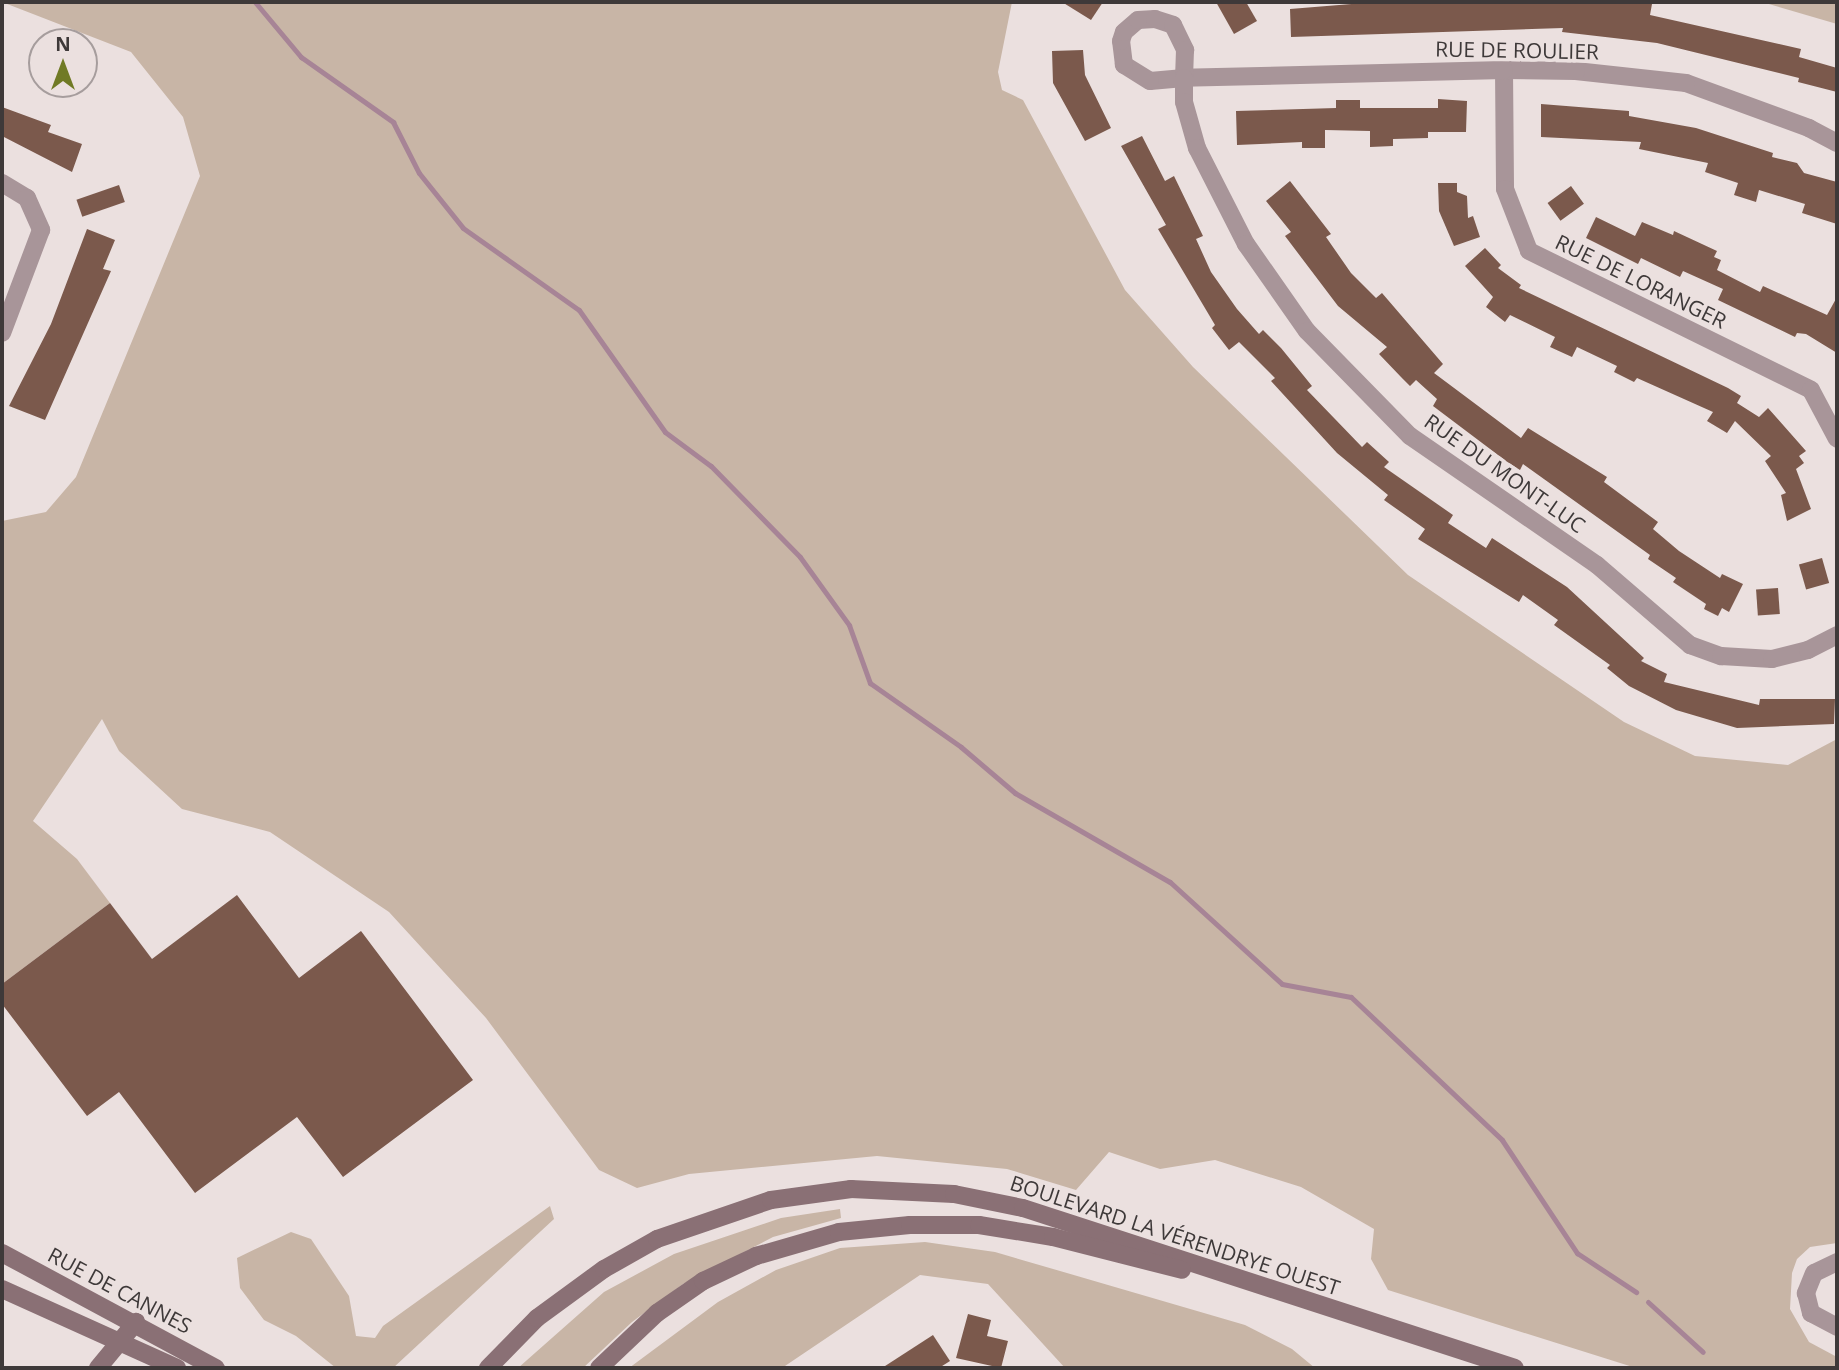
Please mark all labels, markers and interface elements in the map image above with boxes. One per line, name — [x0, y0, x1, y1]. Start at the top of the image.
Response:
north arrow — [28, 28, 98, 98]
text: N — [55, 31, 71, 57]
street label: RUE DE ROULIER — [1435, 36, 1599, 64]
street label: RUE DE LORANGER — [1551, 229, 1731, 333]
street label: RUE DU MONT-LUC — [1420, 408, 1590, 538]
street label: BOULEVARD LA VÉRENDRYE OUEST — [1007, 1170, 1343, 1300]
street label: RUE DE CANNES — [44, 1242, 196, 1338]

